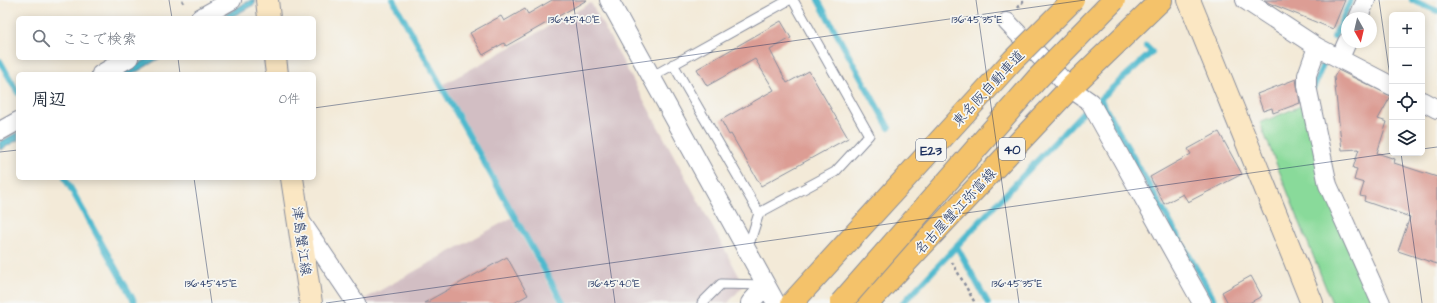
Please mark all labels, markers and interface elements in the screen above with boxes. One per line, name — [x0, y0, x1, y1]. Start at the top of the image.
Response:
north arrow — [1341, 12, 1377, 48]
map controls — [1389, 12, 1425, 156]
button: + — [1389, 12, 1425, 48]
text: 136°45'40"E — [548, 13, 600, 27]
text: 136°45'35"E — [952, 13, 1002, 27]
search box — [16, 16, 316, 60]
icon: search — [30, 27, 52, 49]
text: ここで検索 — [62, 29, 137, 50]
street label: 東名阪自動車道 — [948, 46, 1029, 131]
button: − — [1389, 48, 1425, 84]
button: locate — [1389, 84, 1425, 120]
text: 周辺 — [32, 88, 66, 112]
text: 0件 — [279, 90, 300, 108]
button: layers — [1389, 120, 1425, 156]
road number: 40 — [999, 138, 1025, 160]
road number: E23 — [916, 139, 946, 161]
street label: 名古屋蟹江弥富線 — [910, 164, 1001, 259]
street label: 津島蟹江線 — [286, 205, 316, 277]
text: 136°45'45"E — [185, 277, 237, 291]
text: 136°45'40"E — [588, 277, 640, 291]
text: 136°45'35"E — [992, 277, 1042, 291]

